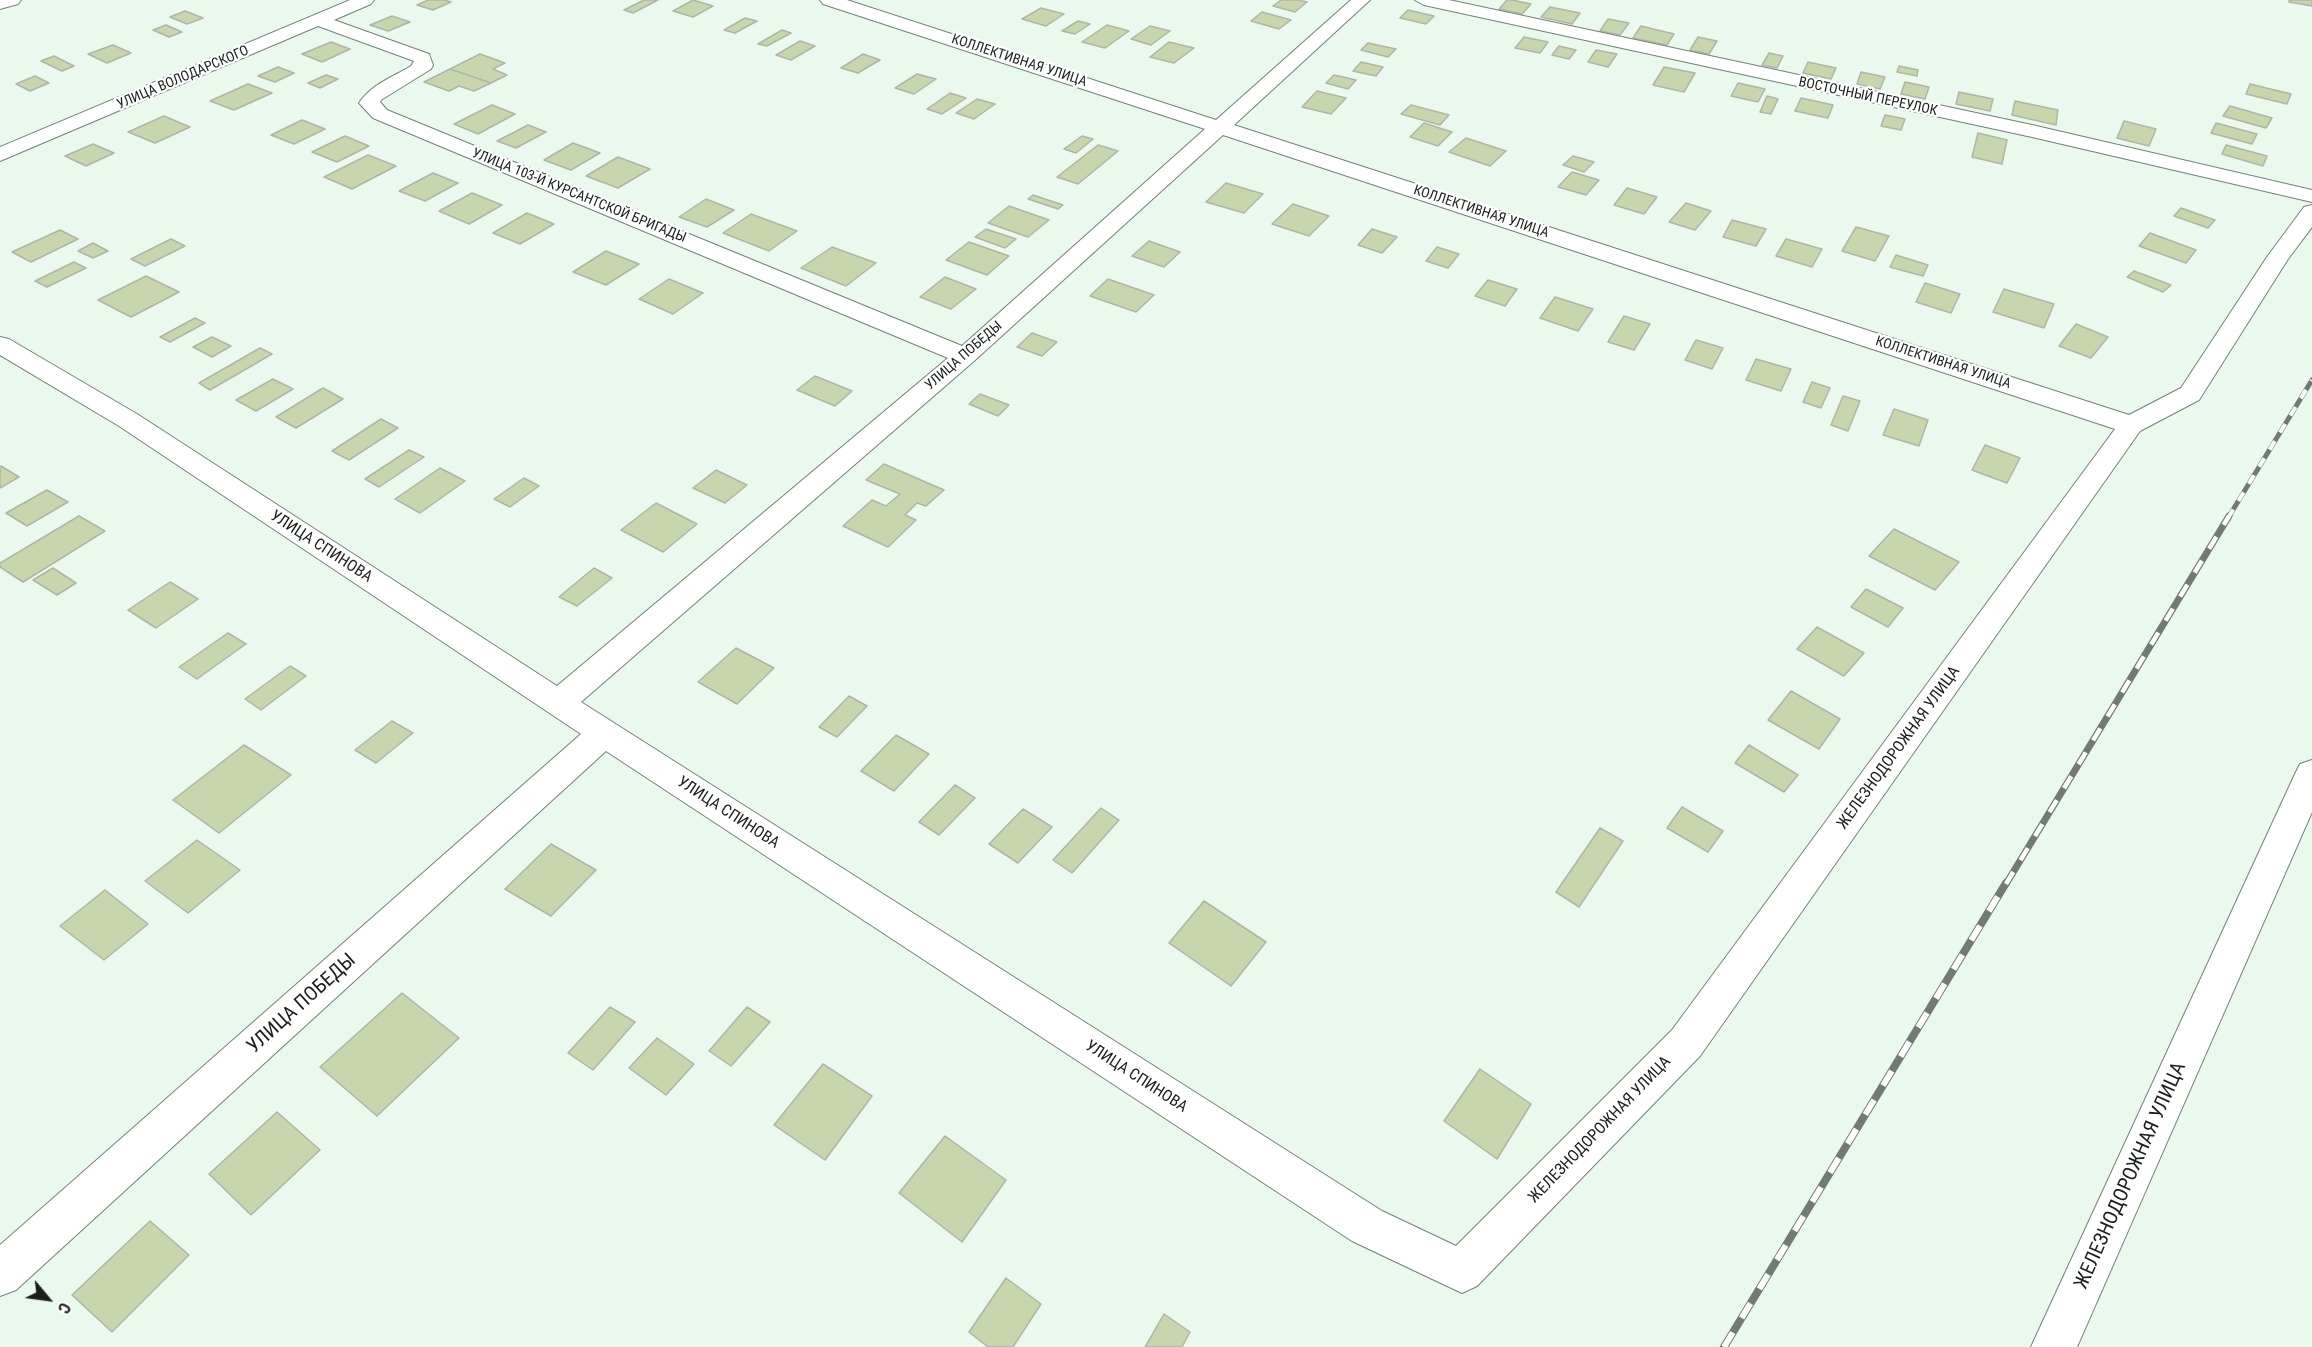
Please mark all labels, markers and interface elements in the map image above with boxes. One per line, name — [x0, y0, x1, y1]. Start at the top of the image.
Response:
street label: КОЛЛЕКТИВНАЯ УЛИЦА — [949, 31, 1089, 91]
street label: УЛИЦА ВОЛОДАРСКОГО — [115, 43, 251, 113]
street label: ВОСТОЧНЫЙ ПЕРЕУЛОК — [1797, 74, 1939, 120]
street label: УЛИЦА 103-Й КУРСАНТСКОЙ БРИГАДЫ — [469, 145, 689, 247]
street label: КОЛЛЕКТИВНАЯ УЛИЦА — [1411, 182, 1551, 242]
street label: УЛИЦА ПОБЕДЫ — [922, 318, 1006, 394]
street label: КОЛЛЕКТИВНАЯ УЛИЦА — [1873, 333, 2013, 393]
street label: УЛИЦА СПИНОВА — [266, 507, 376, 587]
street label: ЖЕЛЕЗНОДОРОЖНАЯ УЛИЦА — [1833, 663, 1965, 833]
street label: УЛИЦА СПИНОВА — [673, 773, 783, 853]
street label: УЛИЦА ПОБЕДЫ — [243, 949, 361, 1059]
street label: УЛИЦА СПИНОВА — [1081, 1037, 1191, 1117]
street label: ЖЕЛЕЗНОДОРОЖНАЯ УЛИЦА — [1525, 1053, 1675, 1207]
street label: ЖЕЛЕЗНОДОРОЖНАЯ УЛИЦА — [2070, 1059, 2192, 1293]
north arrow — [18, 1269, 78, 1329]
text: С — [54, 1299, 75, 1317]

